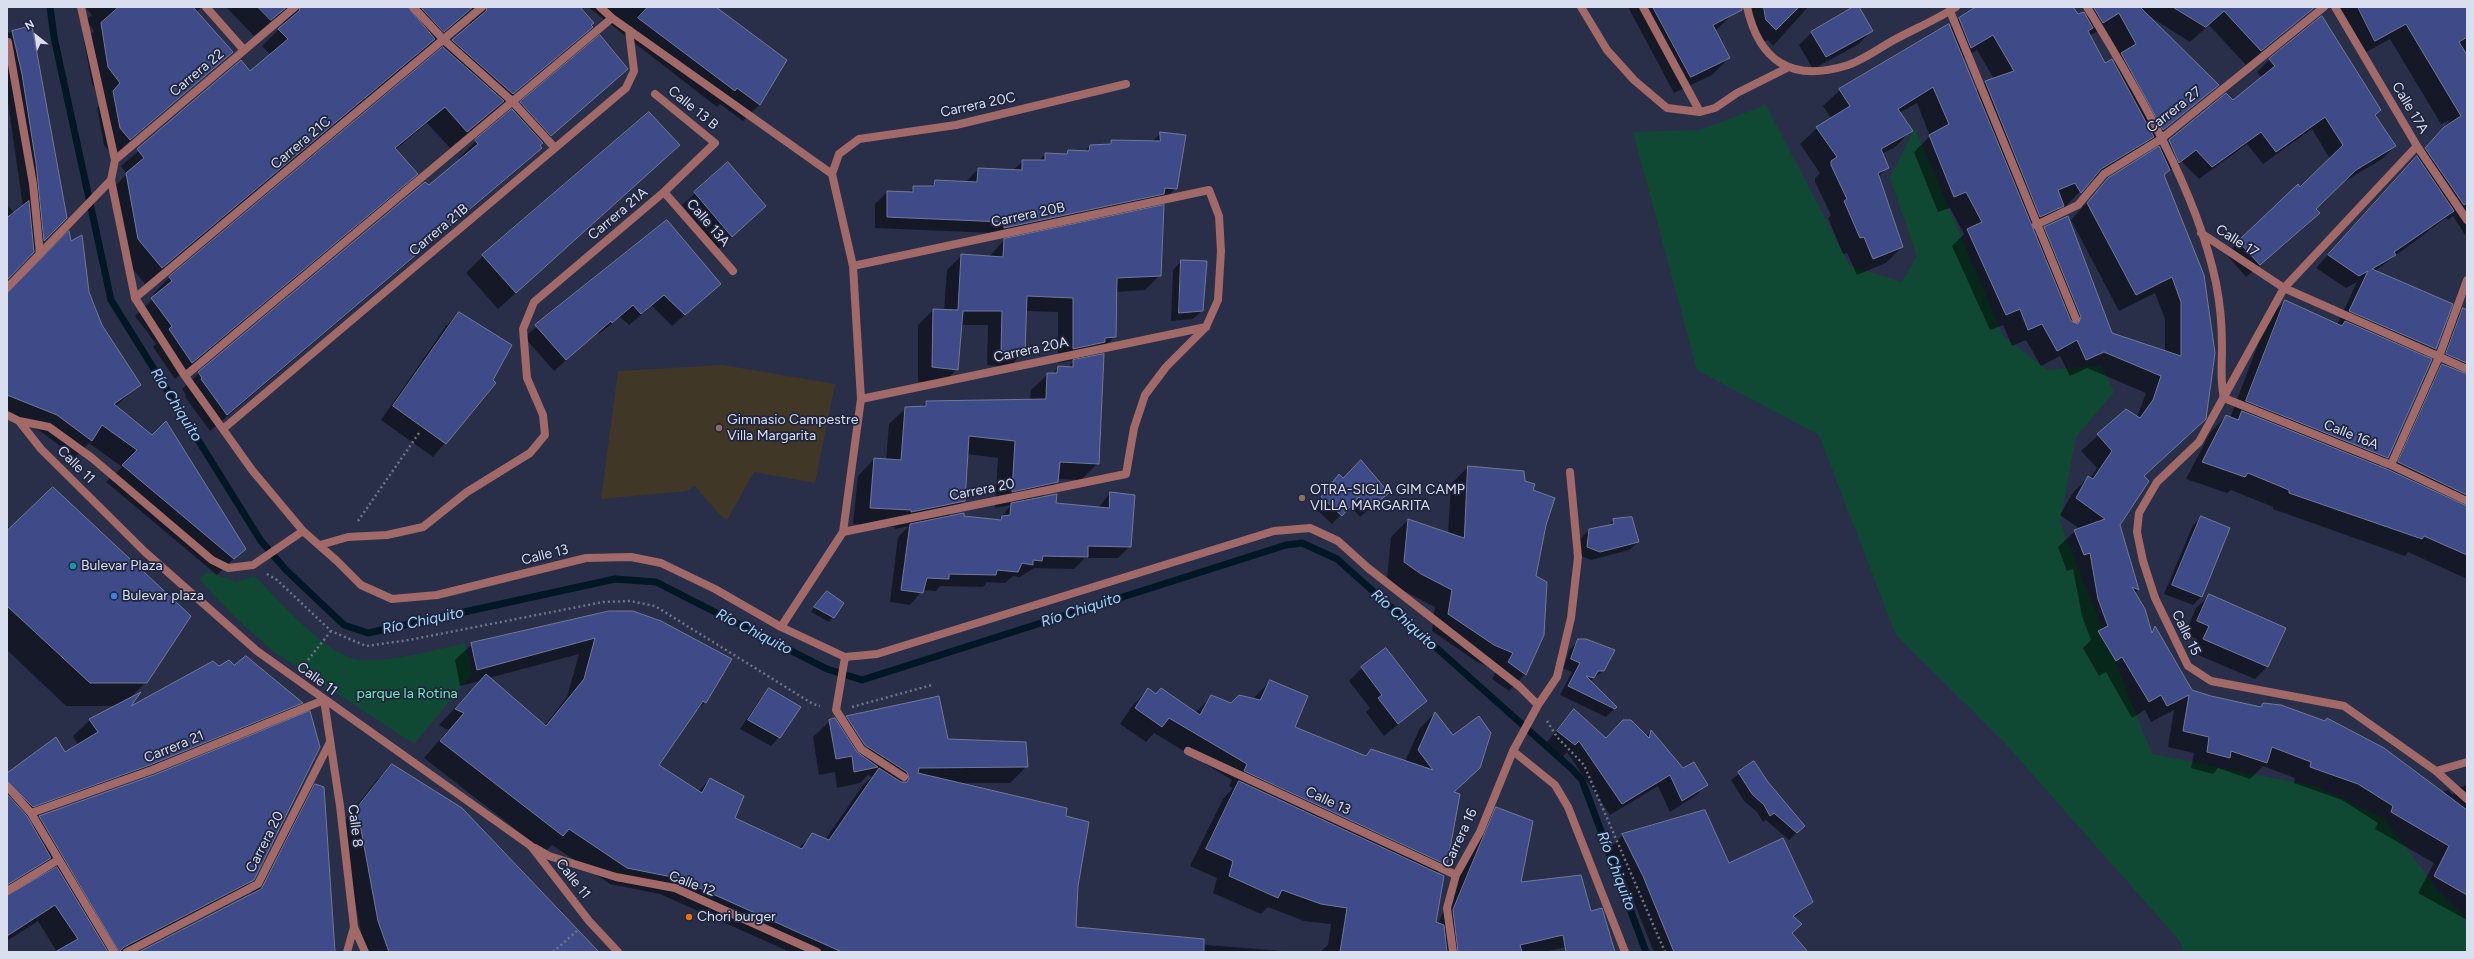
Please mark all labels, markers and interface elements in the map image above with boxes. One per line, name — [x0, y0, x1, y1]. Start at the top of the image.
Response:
north arrow — [16, 16, 56, 56]
text: N — [23, 17, 37, 33]
street label: Carrera 22 — [167, 46, 227, 100]
street label: Calle 17A — [2388, 79, 2432, 137]
street label: Calle 13 B — [664, 83, 722, 133]
street label: Carrera 27 — [2143, 83, 2205, 137]
street label: Carrera 20C — [939, 89, 1017, 121]
street label: Carrera 21C — [267, 113, 335, 173]
street label: Carrera 21A — [585, 184, 651, 244]
street label: Calle 13A — [683, 196, 733, 250]
street label: Carrera 20B — [990, 199, 1066, 231]
street label: Carrera 21B — [406, 200, 472, 260]
street label: Calle 17 — [2212, 221, 2262, 261]
street label: Carrera 20A — [992, 334, 1070, 366]
water label: Río Chiquito — [146, 365, 206, 445]
place label: Gimnasio Campestre Villa Margarita — [727, 412, 858, 444]
street label: Calle 16A — [2321, 416, 2381, 454]
marker: Gimnasio Campestre Villa Margarita — [714, 423, 724, 433]
street label: Calle 11 — [54, 443, 98, 487]
street label: Carrera 20 — [948, 475, 1016, 505]
place label: OTRA-SIGLA GIM CAMP VILLA MARGARITA — [1310, 482, 1465, 514]
marker: OTRA-SIGLA GIM CAMP VILLA MARGARITA — [1297, 493, 1307, 503]
street label: Calle 13 — [520, 541, 570, 569]
place label: Bulevar Plaza — [81, 558, 163, 574]
marker: Bulevar Plaza — [68, 561, 78, 571]
water label: Río Chiquito — [1367, 585, 1441, 655]
place label: Bulevar plaza — [122, 588, 204, 604]
water label: Río Chiquito — [1039, 589, 1123, 631]
marker: Bulevar plaza — [109, 591, 119, 601]
water label: Río Chiquito — [380, 604, 466, 638]
water label: Río Chiquito — [713, 605, 795, 659]
street label: Calle 15 — [2168, 608, 2204, 658]
street label: Calle 11 — [293, 659, 341, 699]
park label: parque la Rotina — [356, 686, 458, 702]
street label: Carrera 21 — [142, 727, 206, 767]
street label: Calle 13 — [1303, 783, 1353, 819]
street label: Calle 8 — [344, 804, 366, 848]
street label: Carrera 16 — [1439, 806, 1481, 870]
street label: Carrera 20 — [242, 809, 288, 875]
water label: Río Chiquito — [1593, 829, 1639, 913]
street label: Calle 11 — [552, 856, 594, 902]
street label: Calle 12 — [667, 868, 717, 900]
place label: Chori burger — [697, 909, 776, 925]
marker: Chori burger — [684, 912, 694, 922]

